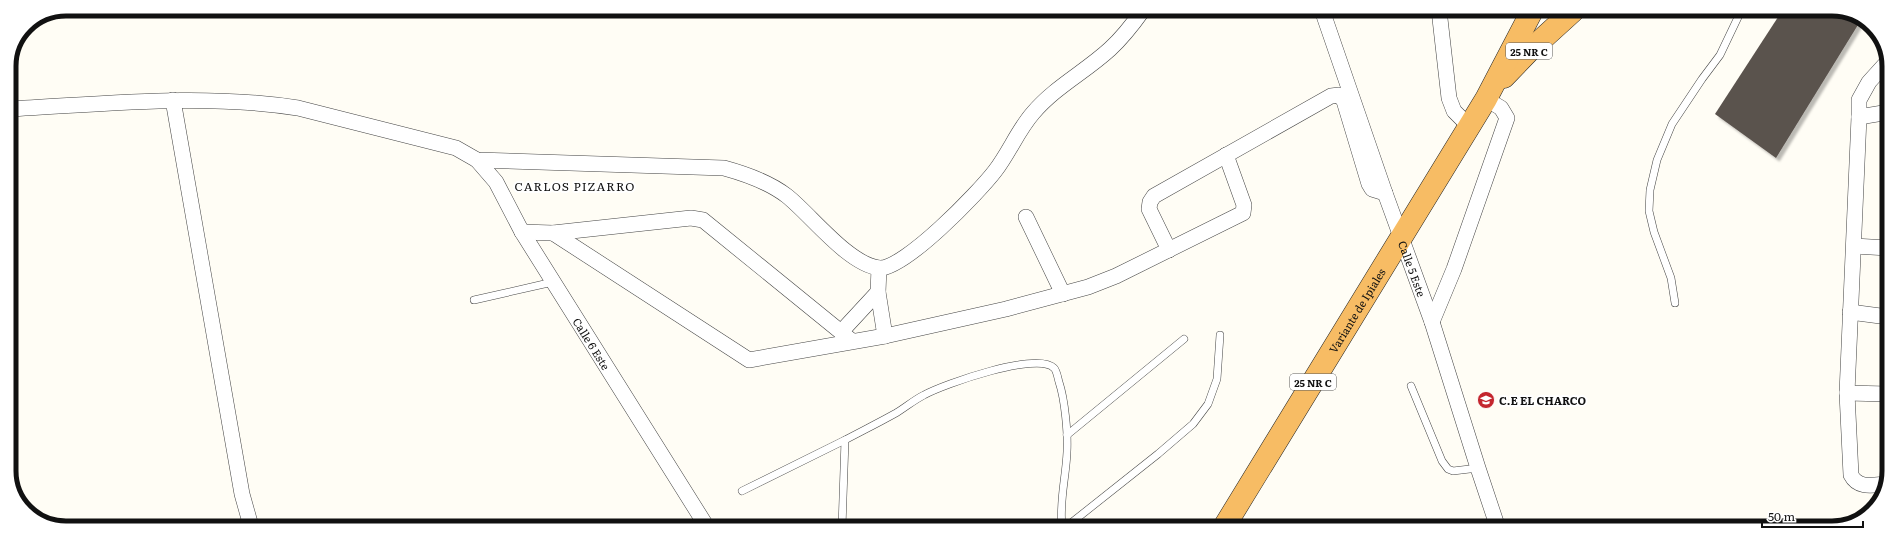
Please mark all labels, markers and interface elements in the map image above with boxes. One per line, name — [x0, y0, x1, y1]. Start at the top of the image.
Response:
road number: 25 NR C — [1506, 43, 1552, 59]
district label: CARLOS PIZARRO — [515, 177, 635, 195]
street label: Calle 5 Este — [1395, 238, 1430, 299]
street label: Variante de Ipiales — [1325, 265, 1389, 356]
street label: Calle 6 Este — [569, 314, 614, 373]
road number: 25 NR C — [1290, 374, 1336, 390]
school or university icon: C.E EL CHARCO — [1476, 390, 1496, 410]
place label: C.E EL CHARCO — [1499, 392, 1586, 408]
scale bar — [1762, 503, 1863, 529]
text: 50 m — [1768, 507, 1795, 525]

